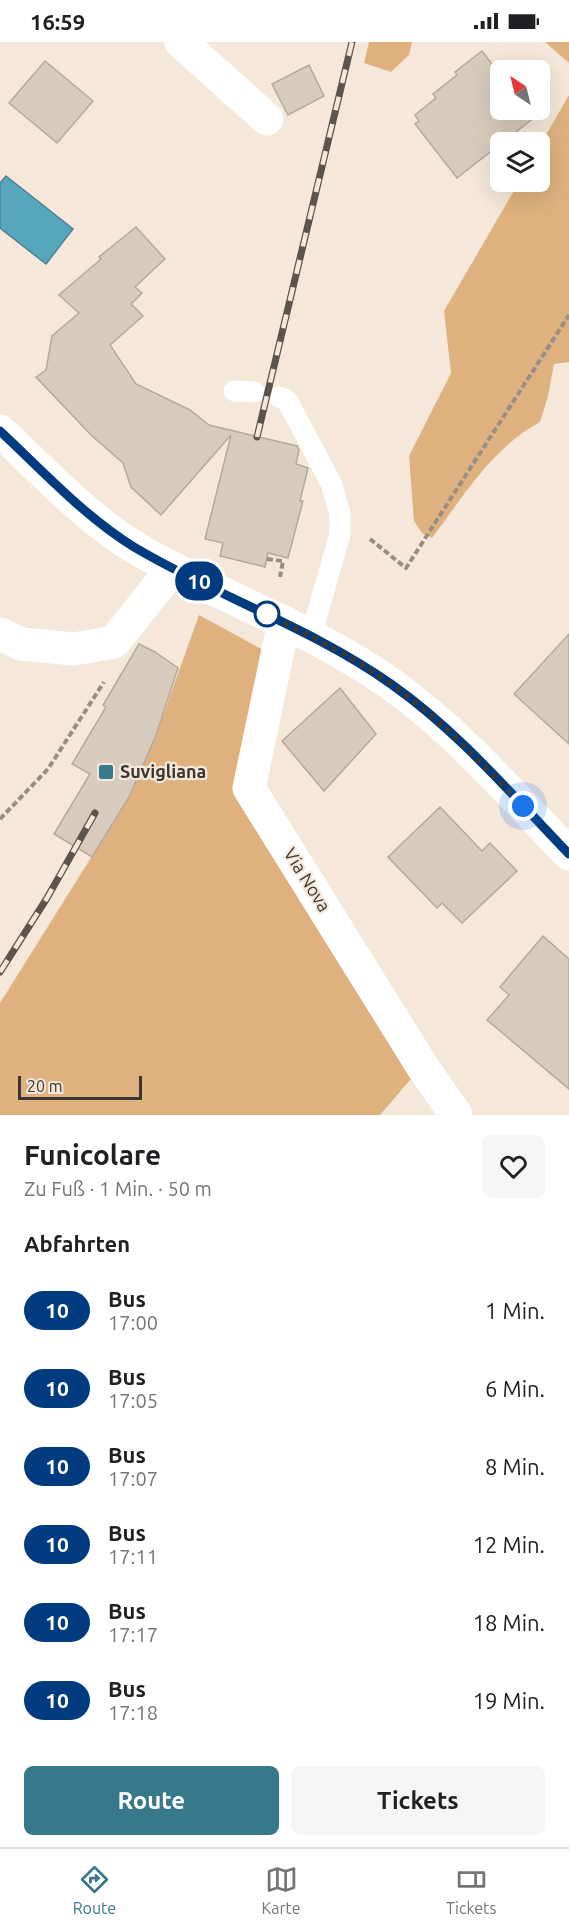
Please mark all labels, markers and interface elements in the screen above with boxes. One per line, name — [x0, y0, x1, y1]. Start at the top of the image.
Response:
text: 16:59 — [30, 9, 85, 34]
north arrow — [490, 60, 550, 120]
map controls — [490, 60, 550, 192]
button: layers — [490, 132, 550, 192]
line badge: 10 — [172, 562, 226, 600]
text: 10 — [187, 569, 211, 593]
unlabelled marker — [254, 601, 280, 627]
place label: Suvigliana — [120, 761, 206, 781]
marker: Suvigliana — [97, 763, 115, 781]
your location — [508, 791, 538, 821]
street label: Via Nova — [281, 844, 335, 915]
scale bar — [18, 1073, 142, 1100]
text: 20 m — [27, 1077, 63, 1095]
button: heart — [482, 1135, 545, 1198]
text: Funicolare — [24, 1139, 161, 1170]
text: Zu Fuß · 1 Min. · 50 m — [24, 1177, 212, 1200]
text: Abfahrten — [24, 1231, 130, 1256]
text: Bus — [108, 1286, 146, 1311]
text: 10 — [45, 1298, 69, 1322]
text: 1 Min. — [485, 1298, 545, 1323]
text: 17:00 — [108, 1311, 158, 1334]
text: Bus — [108, 1364, 146, 1389]
text: 10 — [45, 1376, 69, 1400]
text: 6 Min. — [485, 1376, 545, 1401]
text: 17:05 — [108, 1389, 158, 1412]
text: Bus — [108, 1442, 146, 1467]
text: 10 — [45, 1454, 69, 1478]
text: 8 Min. — [485, 1454, 545, 1479]
text: 17:07 — [108, 1467, 158, 1490]
text: Bus — [108, 1520, 146, 1545]
text: 10 — [45, 1532, 69, 1556]
text: 12 Min. — [473, 1532, 545, 1557]
text: 17:11 — [108, 1545, 158, 1568]
text: Bus — [108, 1598, 146, 1623]
text: 10 — [45, 1610, 69, 1634]
text: 18 Min. — [473, 1610, 545, 1635]
text: 17:17 — [108, 1623, 158, 1646]
text: Bus — [108, 1676, 146, 1701]
text: 10 — [45, 1688, 69, 1712]
text: 19 Min. — [473, 1688, 545, 1713]
text: 17:18 — [108, 1701, 158, 1724]
button: Route — [24, 1766, 279, 1835]
button: Tickets — [291, 1766, 545, 1835]
tab: Route — [73, 1863, 116, 1917]
tab: Karte — [261, 1863, 301, 1917]
tab: Tickets — [446, 1863, 496, 1917]

